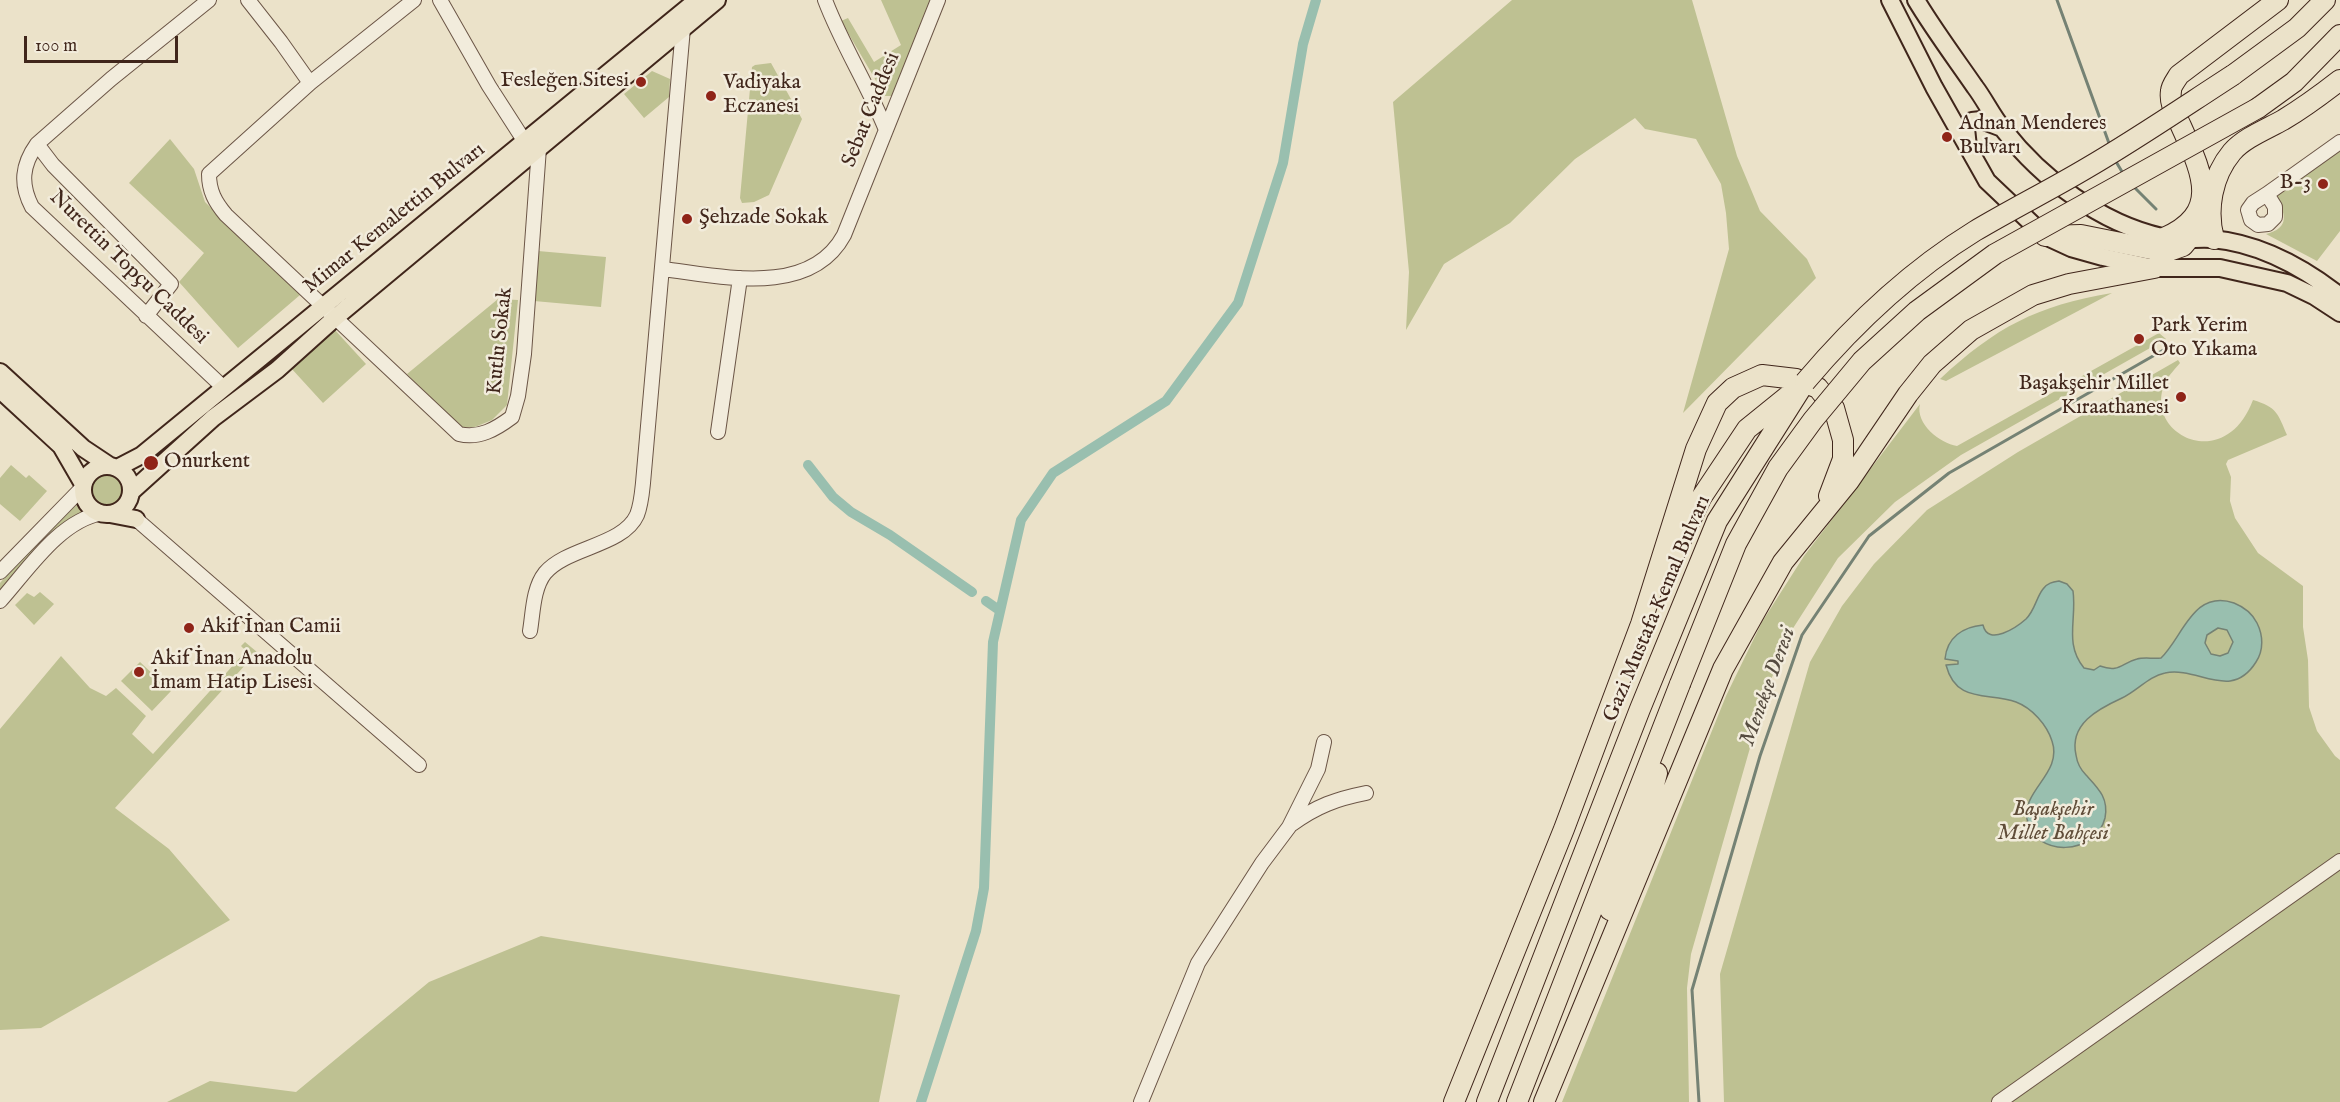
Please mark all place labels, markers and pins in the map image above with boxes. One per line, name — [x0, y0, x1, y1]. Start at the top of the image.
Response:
place label: Fesleğen Sitesi — [501, 69, 629, 95]
place label: Vadiyaka Eczanesi — [723, 71, 801, 121]
marker: Fesleğen Sitesi — [634, 75, 648, 89]
marker: Vadiyaka Eczanesi — [704, 89, 718, 103]
place label: Adnan Menderes Bulvarı — [1959, 112, 2106, 162]
marker: Adnan Menderes Bulvarı — [1940, 130, 1954, 144]
place label: B-3 — [2280, 171, 2311, 197]
marker: B-3 — [2316, 177, 2330, 191]
place label: Şehzade Sokak — [699, 206, 828, 232]
marker: Şehzade Sokak — [680, 212, 694, 226]
place label: Park Yerim Oto Yıkama — [2151, 314, 2257, 364]
marker: Park Yerim Oto Yıkama — [2132, 332, 2146, 346]
place label: Başakşehir Millet Kıraathanesi — [2019, 372, 2169, 422]
marker: Başakşehir Millet Kıraathanesi — [2174, 390, 2188, 404]
place label: Onurkent — [164, 450, 250, 476]
marker: Onurkent — [142, 454, 160, 472]
place label: Akif İnan Camii — [201, 615, 341, 641]
marker: Akif İnan Camii — [182, 621, 196, 635]
place label: Akif İnan Anadolu İmam Hatip Lisesi — [151, 647, 313, 697]
marker: Akif İnan Anadolu İmam Hatip Lisesi — [132, 665, 146, 679]

